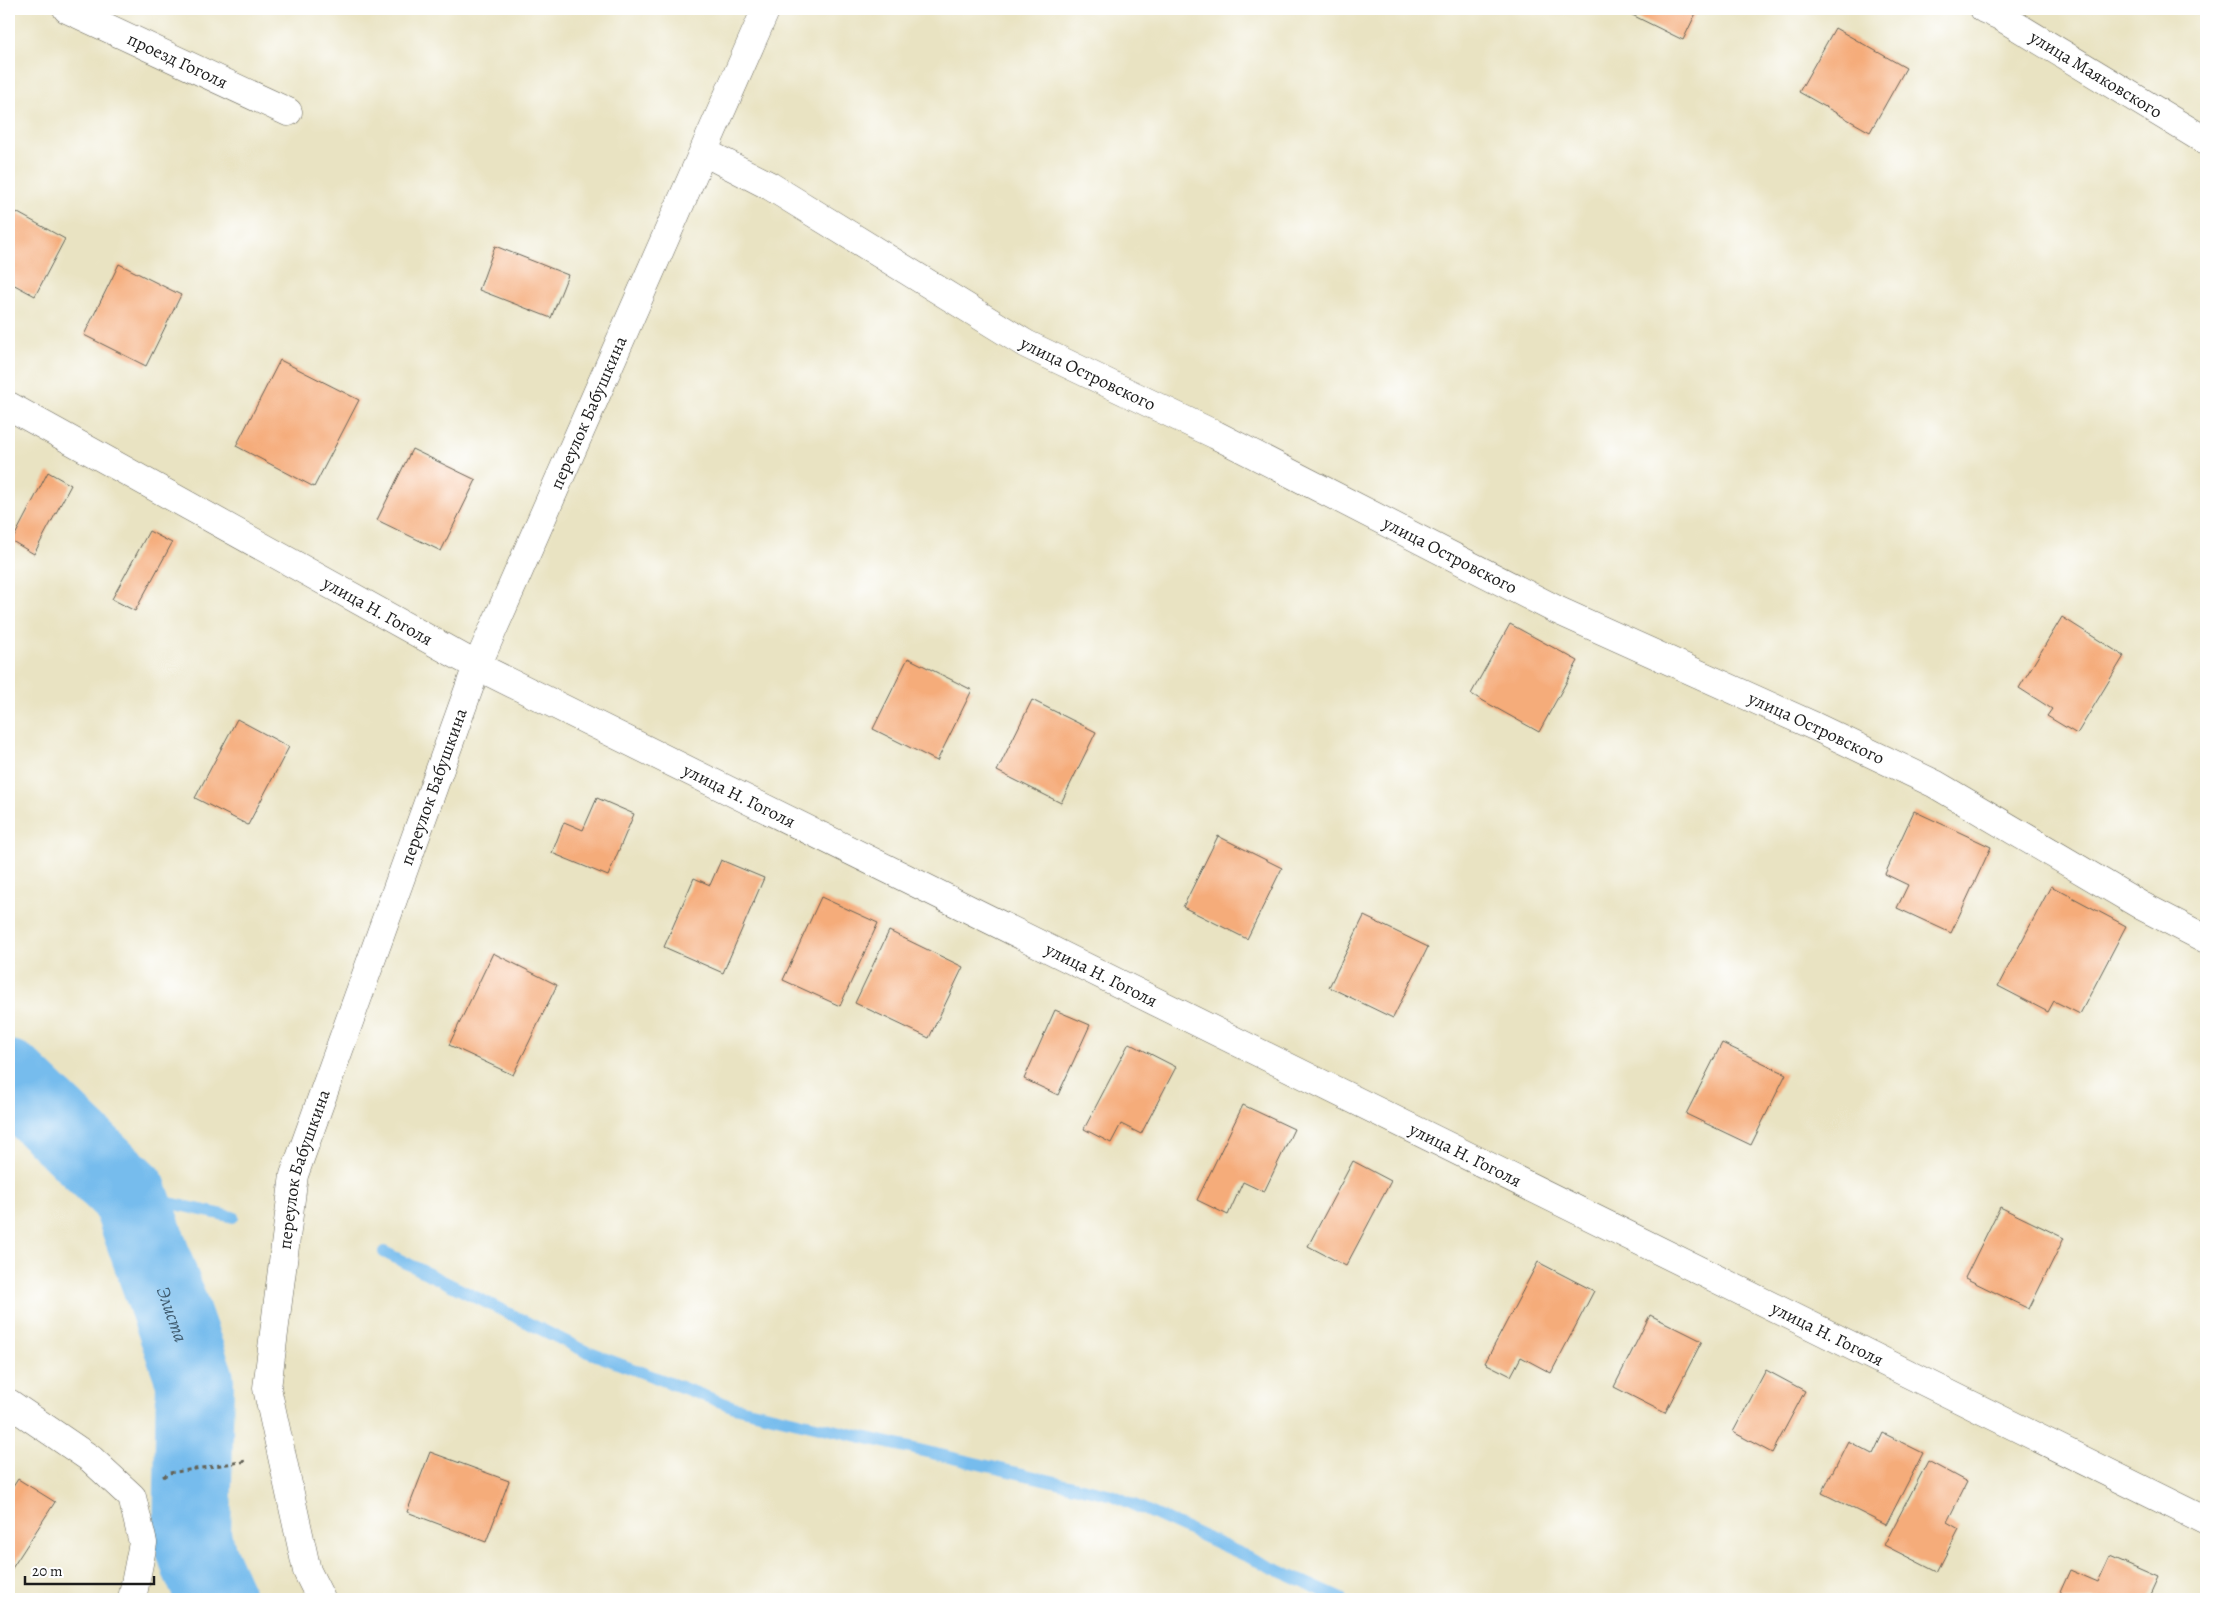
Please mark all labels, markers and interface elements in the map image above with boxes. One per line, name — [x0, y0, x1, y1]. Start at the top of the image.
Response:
street label: улица Маяковского — [2025, 24, 2167, 124]
street label: проезд Гоголя — [123, 27, 232, 94]
street label: улица Островского — [1015, 331, 1160, 416]
street label: переулок Бабушкина — [544, 332, 633, 493]
street label: улица Островского — [1378, 510, 1521, 600]
street label: улица Н. Гоголя — [318, 570, 437, 651]
street label: улица Островского — [1744, 686, 1888, 770]
street label: переулок Бабушкина — [394, 704, 473, 868]
street label: улица Н. Гоголя — [678, 757, 799, 834]
street label: улица Н. Гоголя — [1040, 936, 1162, 1013]
street label: переулок Бабушкина — [273, 1085, 336, 1251]
street label: улица Н. Гоголя — [1404, 1116, 1526, 1193]
water label: Элиста — [150, 1283, 194, 1346]
street label: улица Н. Гоголя — [1766, 1296, 1888, 1372]
scale bar — [25, 1553, 154, 1585]
text: 20 m — [32, 1561, 63, 1581]

